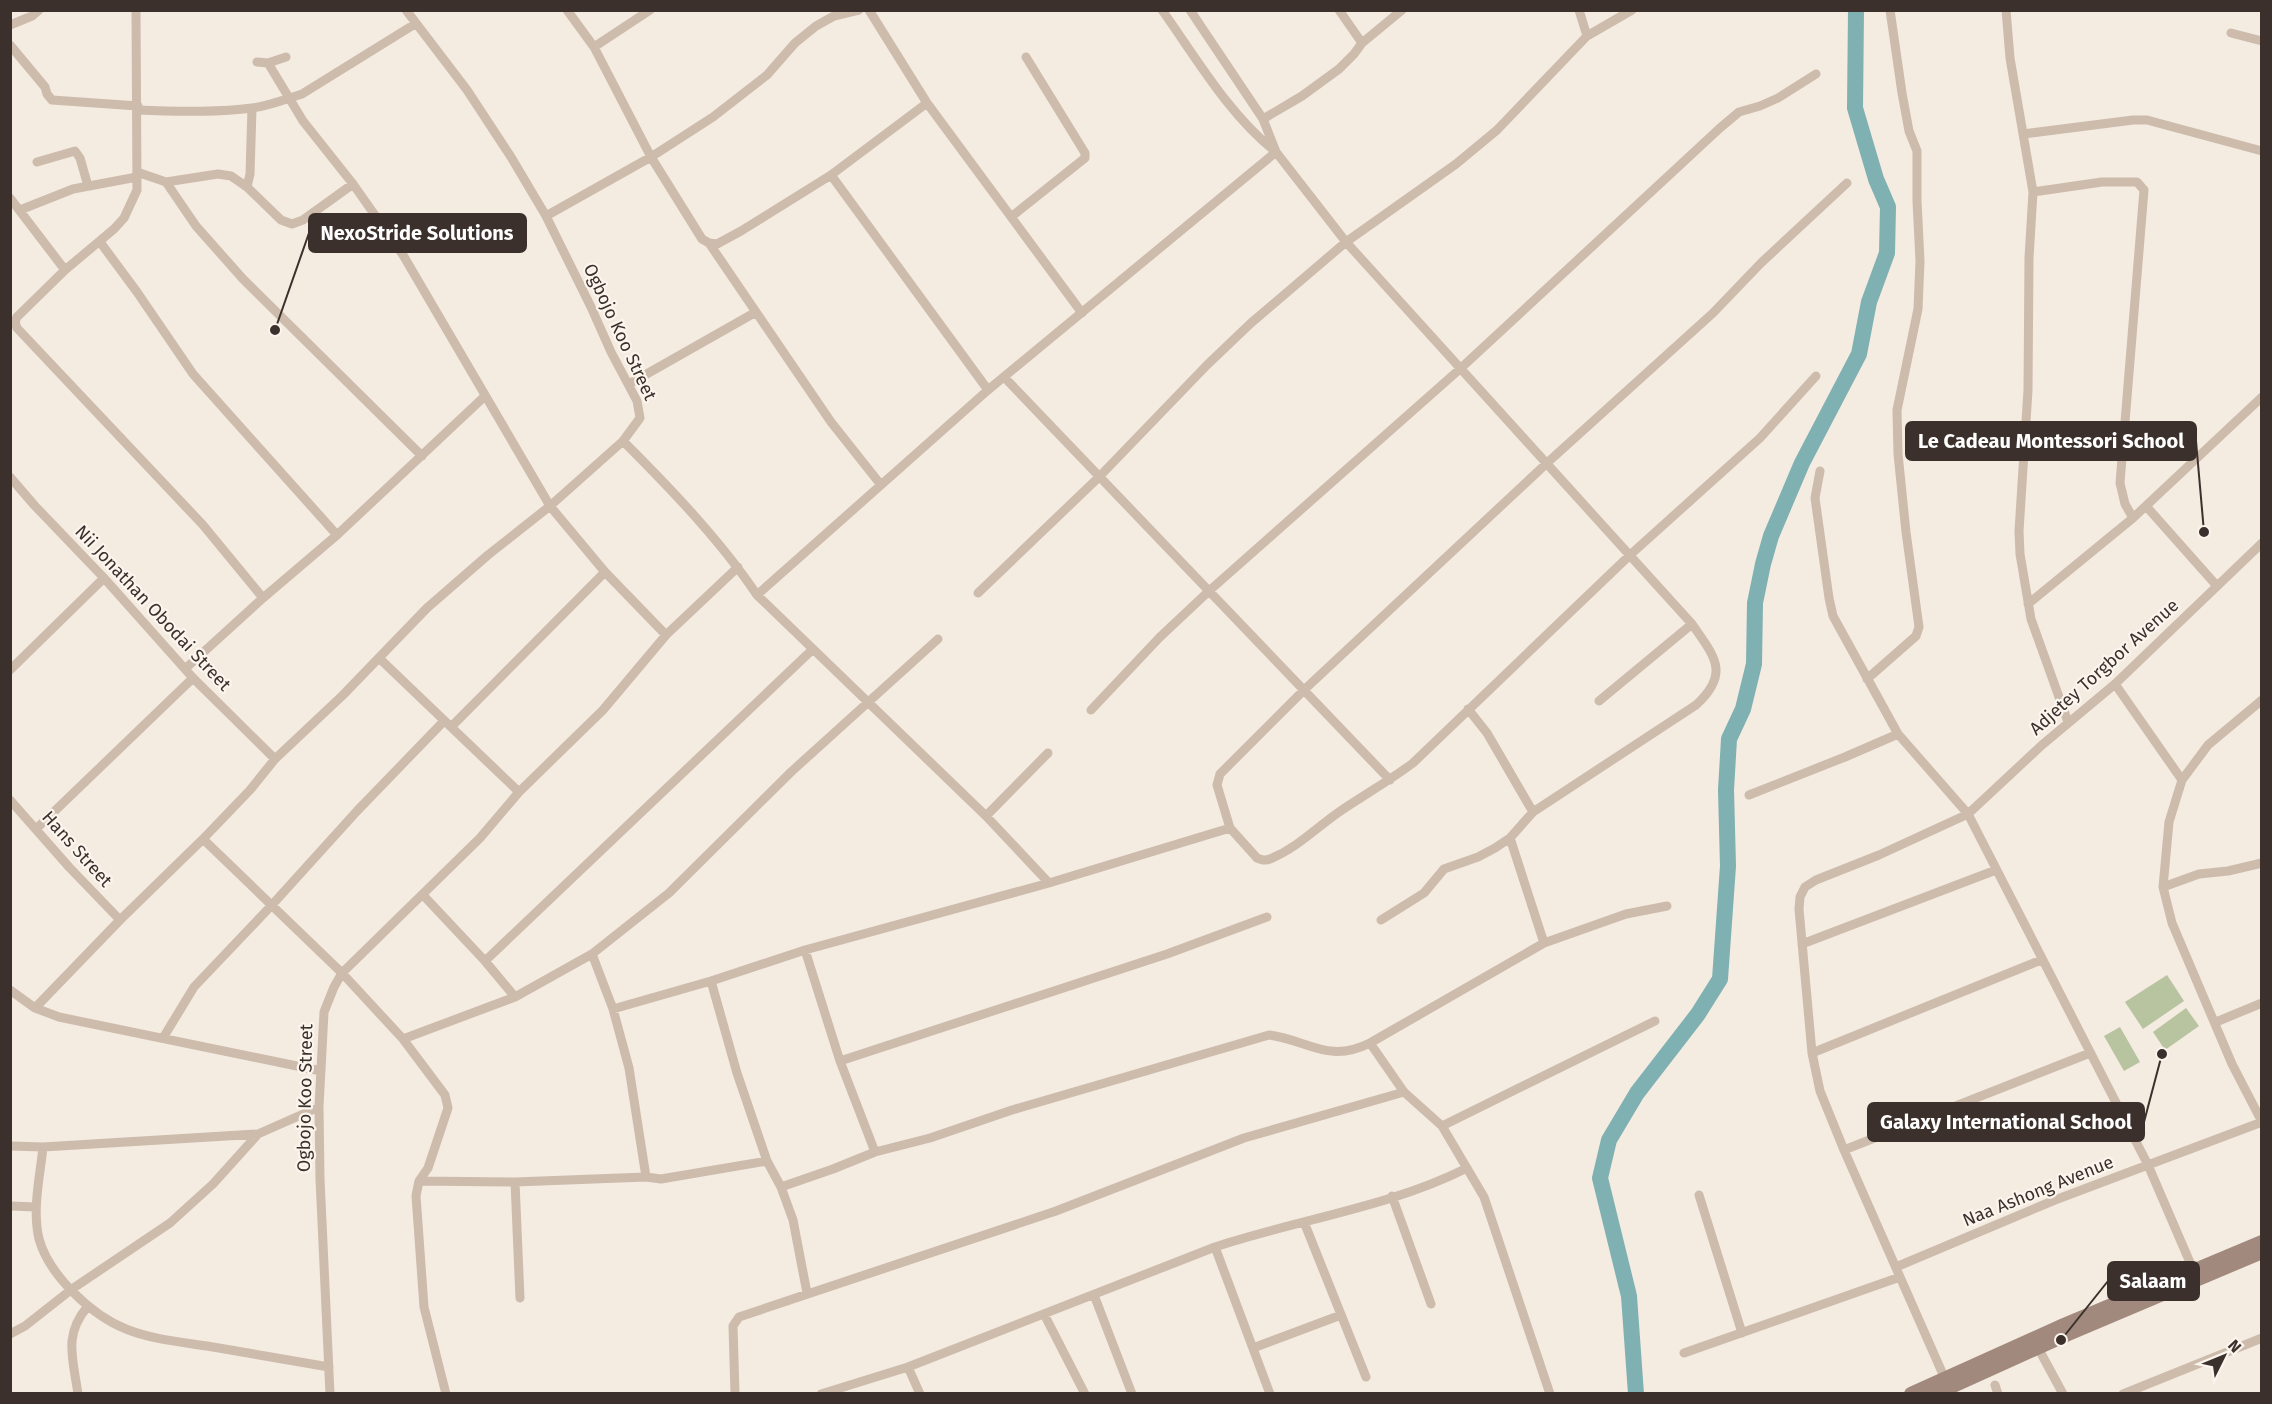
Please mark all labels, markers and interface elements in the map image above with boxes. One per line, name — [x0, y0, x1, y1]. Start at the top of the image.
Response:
callout: NexoStride Solutions — [309, 214, 526, 252]
text: NexoStride Solutions — [320, 221, 514, 245]
street label: Ogbojo Koo Street — [579, 260, 662, 404]
callout: Le Cadeau Montessori School — [1906, 422, 2196, 460]
text: Le Cadeau Montessori School — [1918, 429, 2184, 453]
street label: Nii Jonathan Obodai Street — [70, 521, 236, 696]
street label: Adjetey Torgbor Avenue — [2025, 594, 2183, 740]
street label: Hans Street — [37, 806, 117, 892]
street label: Ogbojo Koo Street — [293, 1023, 317, 1172]
callout: Galaxy International School — [1868, 1103, 2144, 1141]
text: Galaxy International School — [1880, 1110, 2132, 1134]
street label: Naa Ashong Avenue — [1959, 1151, 2117, 1231]
callout: Salaam — [2108, 1262, 2199, 1300]
text: Salaam — [2120, 1269, 2186, 1293]
north arrow — [2194, 1326, 2254, 1386]
text: N — [2224, 1336, 2245, 1356]

